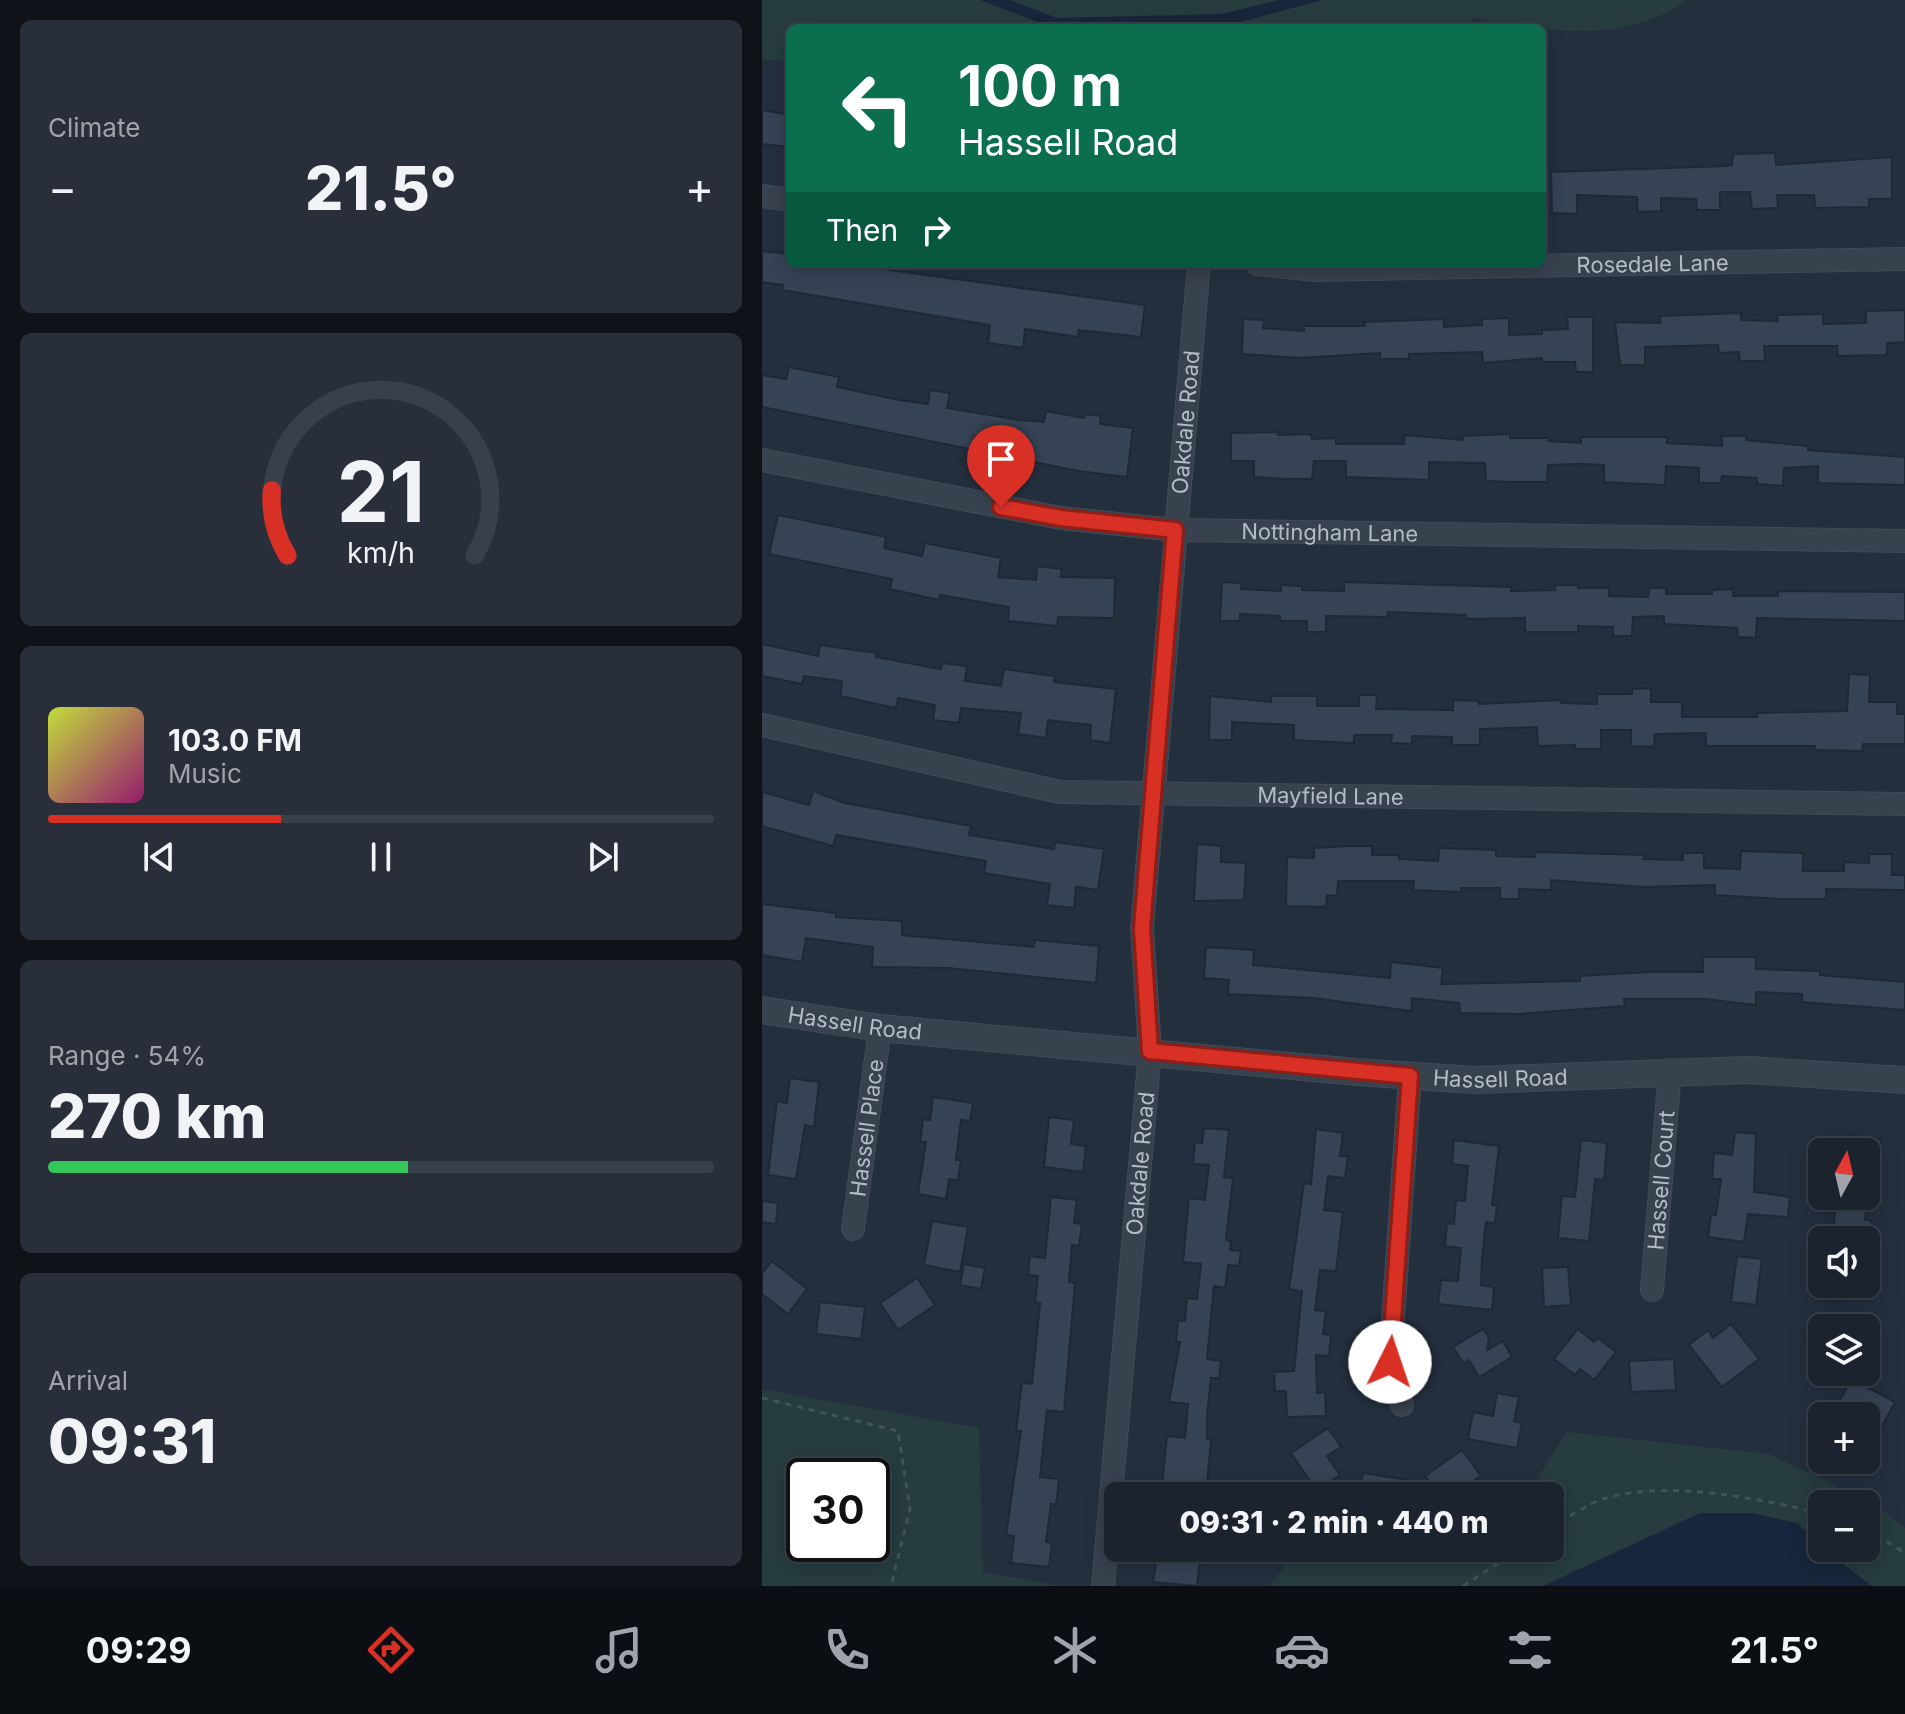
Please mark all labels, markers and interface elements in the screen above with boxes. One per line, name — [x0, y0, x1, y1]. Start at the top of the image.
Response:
text: 100 m — [958, 52, 1122, 120]
icon: left — [826, 56, 930, 160]
text: Climate — [48, 112, 140, 143]
text: Hassell Road — [958, 120, 1178, 164]
text: 21.5° — [305, 152, 457, 224]
text: − — [48, 161, 77, 215]
text: + — [685, 161, 714, 215]
icon: right — [914, 208, 958, 252]
text: Then — [826, 212, 898, 248]
street label: Rosedale Lane — [1576, 249, 1729, 278]
street label: Oakdale Road — [1166, 349, 1205, 495]
pin — [967, 425, 1035, 507]
icon: arrive — [979, 437, 1023, 481]
text: 21 — [337, 440, 425, 541]
street label: Nottingham Lane — [1241, 518, 1418, 547]
text: km/h — [347, 535, 415, 570]
text: 103.0 FM — [168, 722, 302, 758]
text: Music — [168, 758, 242, 789]
street label: Mayfield Lane — [1257, 782, 1404, 810]
icon: previous — [137, 835, 181, 879]
icon: pause — [359, 835, 403, 879]
icon: next — [581, 835, 625, 879]
street label: Hassell Road — [786, 1001, 923, 1045]
text: Range · 54% — [48, 1040, 206, 1071]
street label: Hassell Place — [844, 1057, 889, 1198]
street label: Hassell Road — [1432, 1064, 1568, 1093]
text: 270 km — [48, 1080, 266, 1152]
street label: Oakdale Road — [1121, 1091, 1159, 1237]
street label: Hassell Court — [1642, 1110, 1680, 1251]
north arrow — [1808, 1138, 1880, 1210]
map controls — [1808, 1138, 1880, 1562]
button: sound — [1808, 1226, 1880, 1298]
button: layers — [1808, 1314, 1880, 1386]
position arrow — [1348, 1320, 1432, 1404]
text: Arrival — [48, 1365, 128, 1396]
button: + — [1808, 1402, 1880, 1474]
text: 09:31 — [48, 1405, 216, 1477]
speed limit sign: 30 — [786, 1458, 890, 1562]
button: − — [1808, 1490, 1880, 1562]
text: 09:31 · 2 min · 440 m — [1179, 1504, 1489, 1540]
icon: directions — [363, 1622, 419, 1678]
icon: music — [591, 1622, 647, 1678]
icon: phone — [819, 1622, 875, 1678]
icon: climate — [1047, 1622, 1103, 1678]
icon: car — [1274, 1622, 1330, 1678]
icon: filters — [1502, 1622, 1558, 1678]
text: 09:29 — [86, 1628, 192, 1672]
text: 21.5° — [1730, 1628, 1819, 1672]

